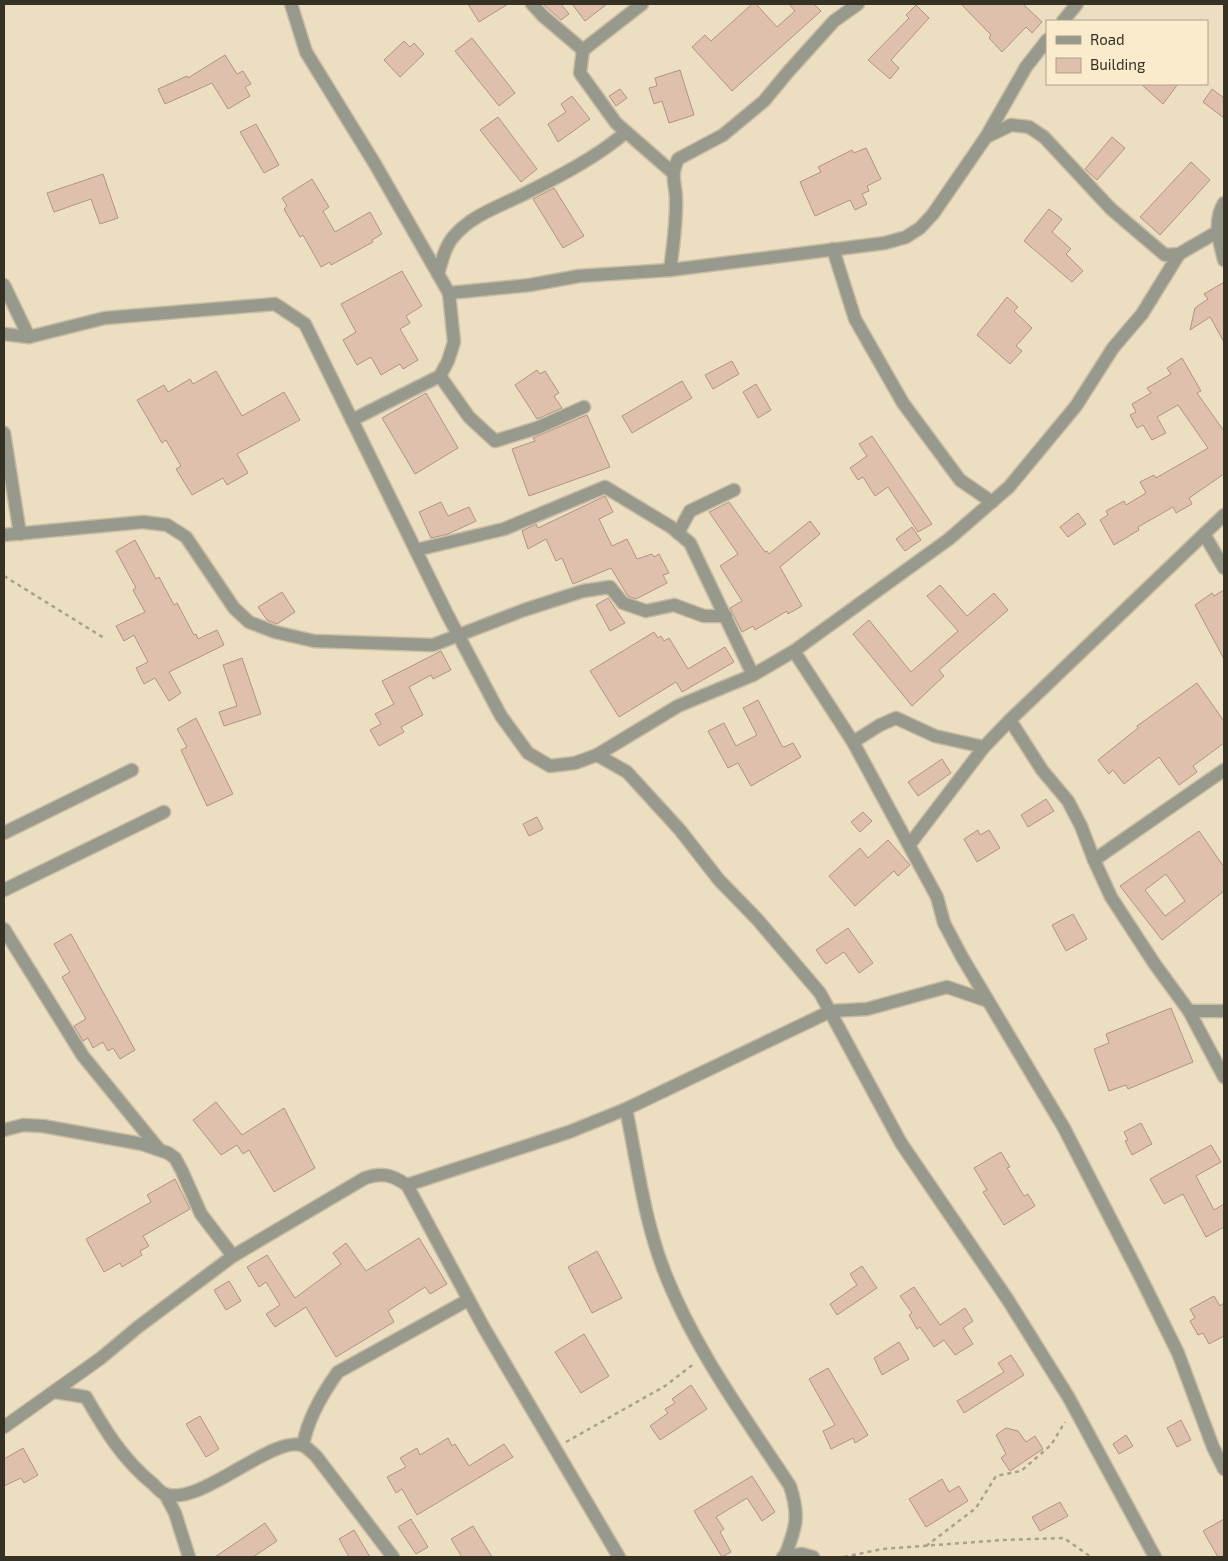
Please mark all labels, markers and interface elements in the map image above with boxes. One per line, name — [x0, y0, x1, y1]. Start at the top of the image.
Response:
legend — [1046, 20, 1208, 85]
text: Road — [1090, 30, 1125, 48]
text: Building — [1090, 55, 1146, 73]

